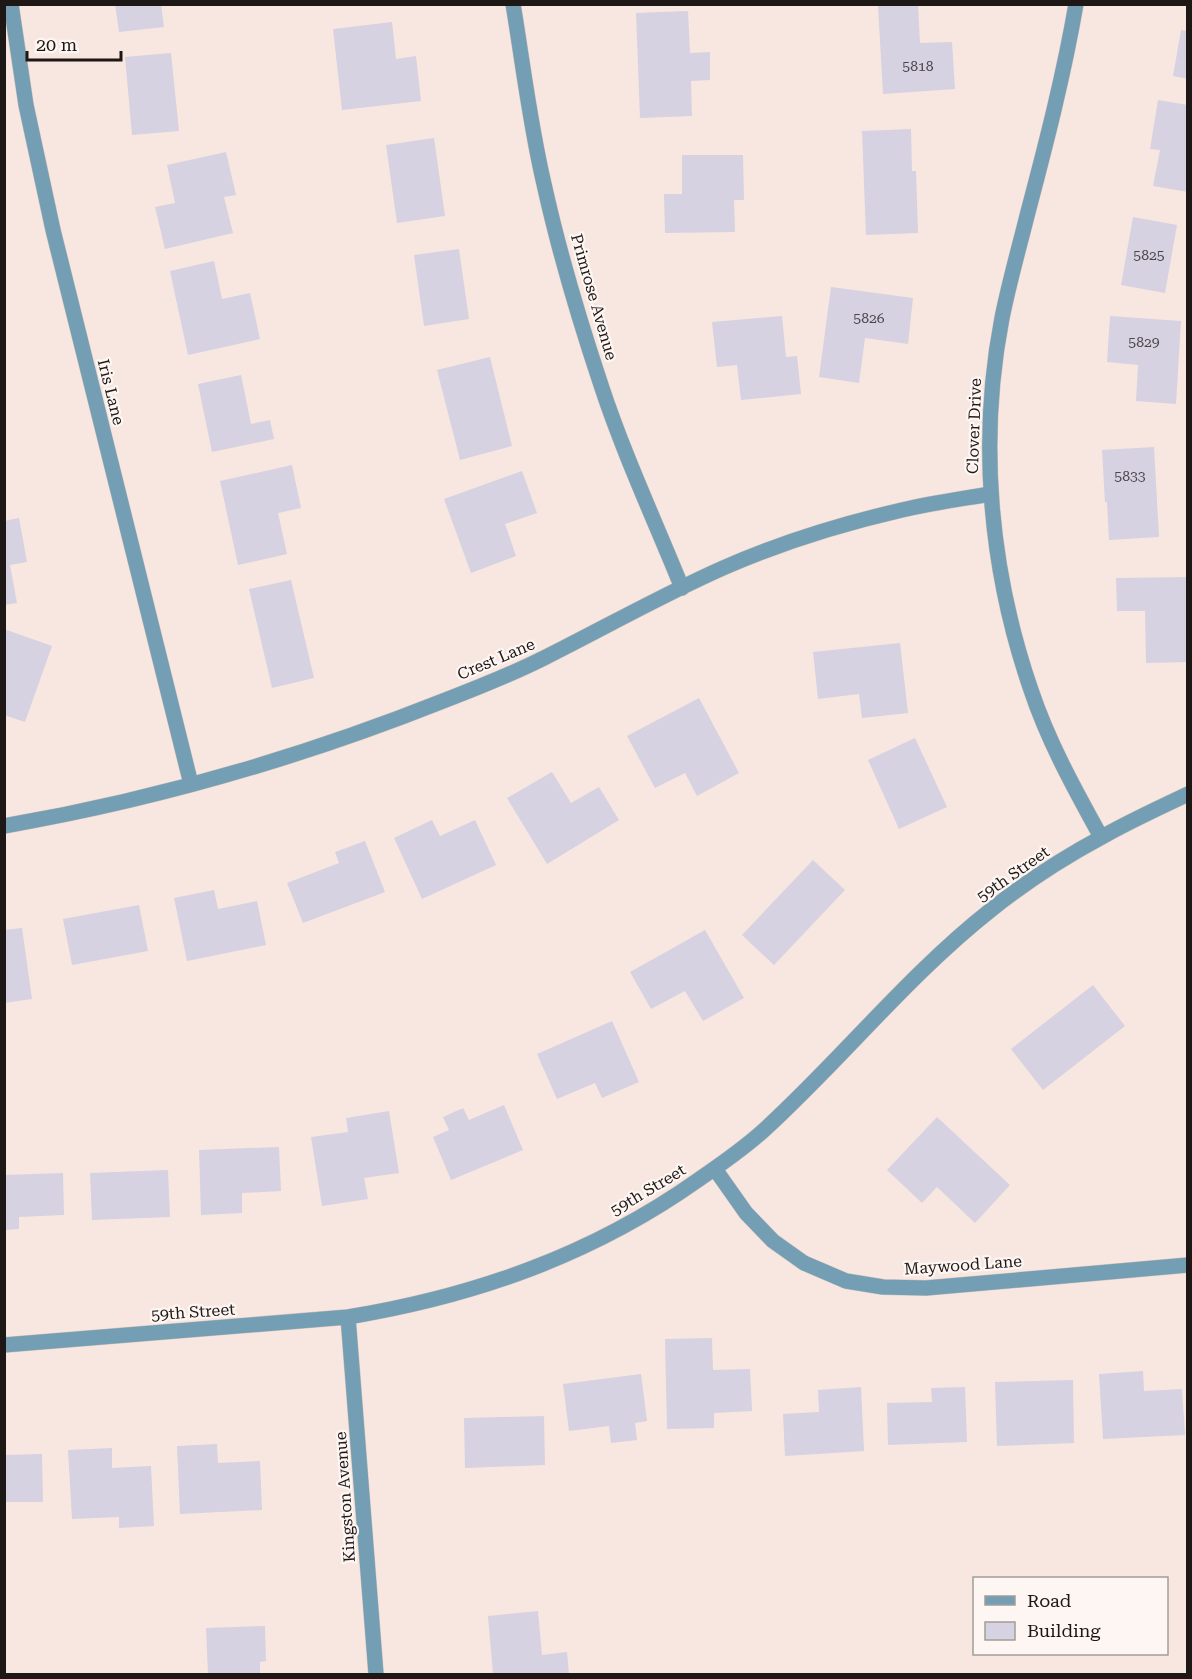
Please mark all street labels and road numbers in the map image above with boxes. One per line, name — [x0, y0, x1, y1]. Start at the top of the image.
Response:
street label: Primrose Avenue — [567, 232, 621, 363]
street label: Iris Lane — [94, 357, 128, 427]
street label: Clover Drive — [963, 377, 985, 474]
street label: Crest Lane — [454, 634, 538, 684]
street label: 59th Street — [973, 842, 1053, 906]
street label: 59th Street — [607, 1160, 689, 1220]
street label: Maywood Lane — [904, 1251, 1023, 1279]
street label: 59th Street — [150, 1300, 236, 1324]
street label: Kingston Avenue — [331, 1431, 359, 1563]

